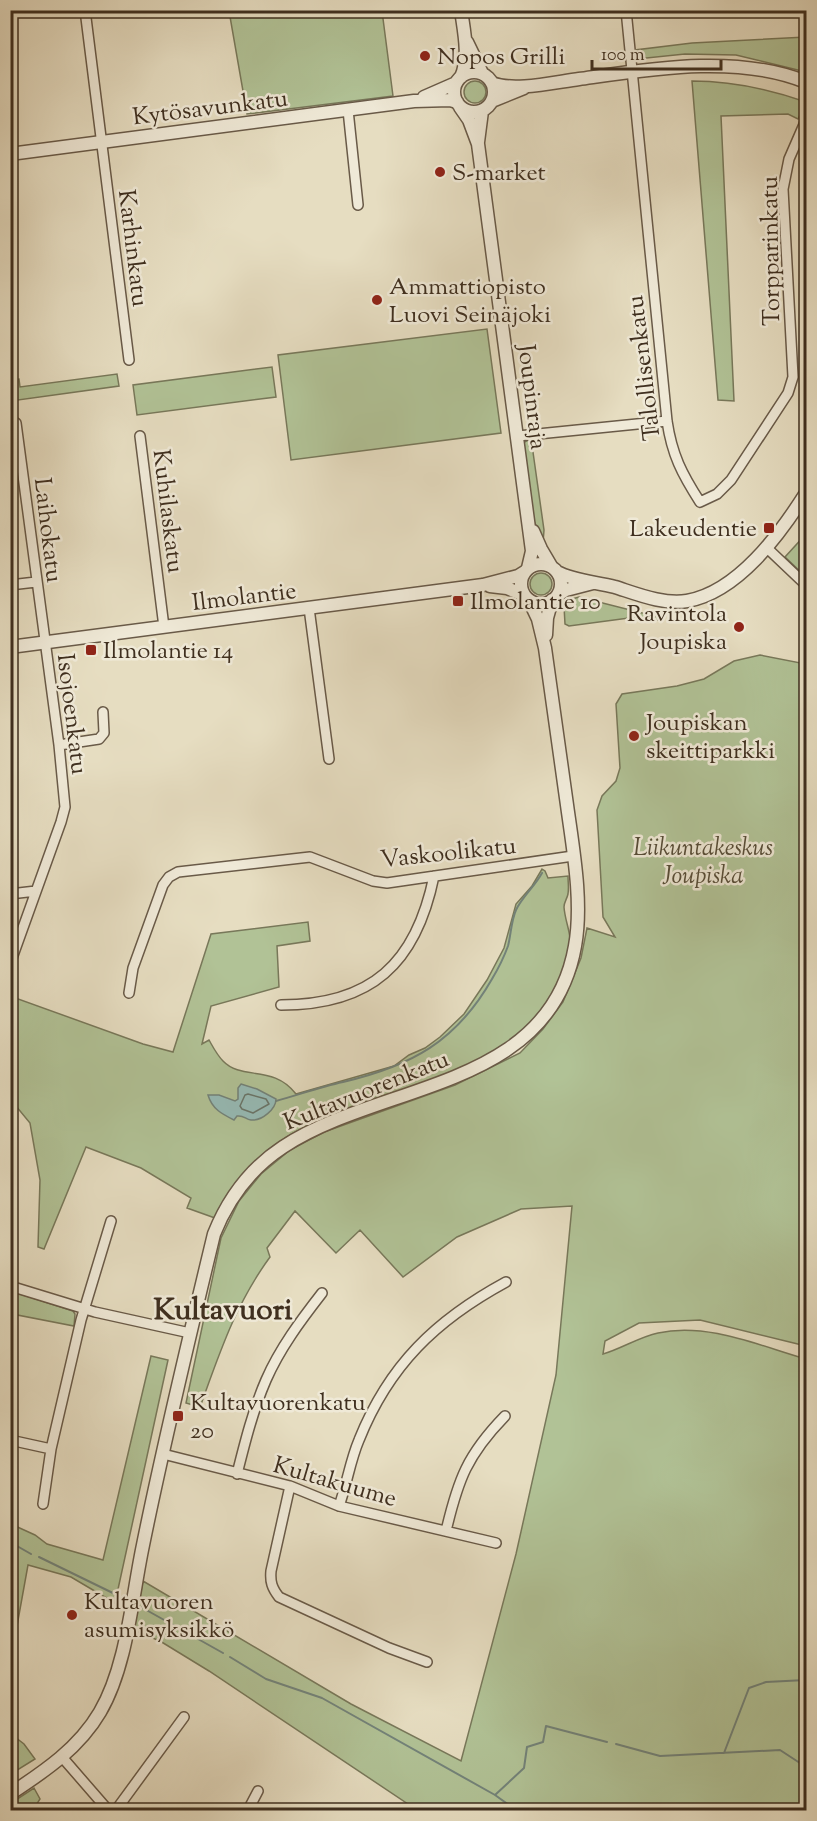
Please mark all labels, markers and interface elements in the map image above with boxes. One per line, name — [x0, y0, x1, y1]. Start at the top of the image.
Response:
scale bar — [592, 33, 721, 71]
place label: Nopos Grilli — [437, 41, 566, 75]
text: 100 m — [601, 43, 645, 69]
marker: Nopos Grilli — [418, 49, 432, 63]
street label: Kytösavunkatu — [131, 83, 290, 135]
place label: S-market — [452, 157, 546, 191]
marker: S-market — [433, 165, 447, 179]
street label: Torpparinkatu — [754, 176, 790, 326]
street label: Karhinkatu — [108, 188, 156, 309]
place label: Ammattiopisto Luovi Seinäjoki — [389, 271, 551, 333]
marker: Ammattiopisto Luovi Seinäjoki — [370, 293, 384, 307]
street label: Talollisenkatu — [619, 293, 671, 442]
street label: Joupinraja — [507, 341, 554, 452]
street label: Kuhilaskatu — [143, 447, 191, 575]
street label: Laihokatu — [24, 476, 70, 585]
place label: Lakeudentie — [629, 513, 757, 547]
marker: Lakeudentie — [762, 521, 776, 535]
street label: Ilmolantie — [190, 575, 298, 621]
place label: Ilmolantie 10 — [470, 586, 601, 620]
marker: Ilmolantie 10 — [451, 594, 465, 608]
place label: Ravintola Joupiska — [627, 598, 727, 660]
marker: Ravintola Joupiska — [732, 620, 746, 634]
place label: Ilmolantie 14 — [103, 635, 233, 669]
marker: Ilmolantie 14 — [84, 643, 98, 657]
street label: Isojoenkatu — [47, 652, 95, 777]
place label: Joupiskan skeittiparkki — [644, 707, 775, 769]
marker: Joupiskan skeittiparkki — [627, 729, 641, 743]
street label: Vaskoolikatu — [378, 830, 518, 878]
park label: Liikuntakeskus Joupiska — [633, 832, 773, 894]
street label: Kultavuorenkatu — [279, 1043, 455, 1141]
district label: Kultavuori — [154, 1290, 293, 1333]
place label: Kultavuorenkatu 20 — [190, 1387, 366, 1449]
marker: Kultavuorenkatu 20 — [171, 1409, 185, 1423]
street label: Kultakuume — [269, 1449, 400, 1517]
place label: Kultavuoren asumisyksikkö — [84, 1586, 234, 1648]
marker: Kultavuoren asumisyksikkö — [65, 1608, 79, 1622]

